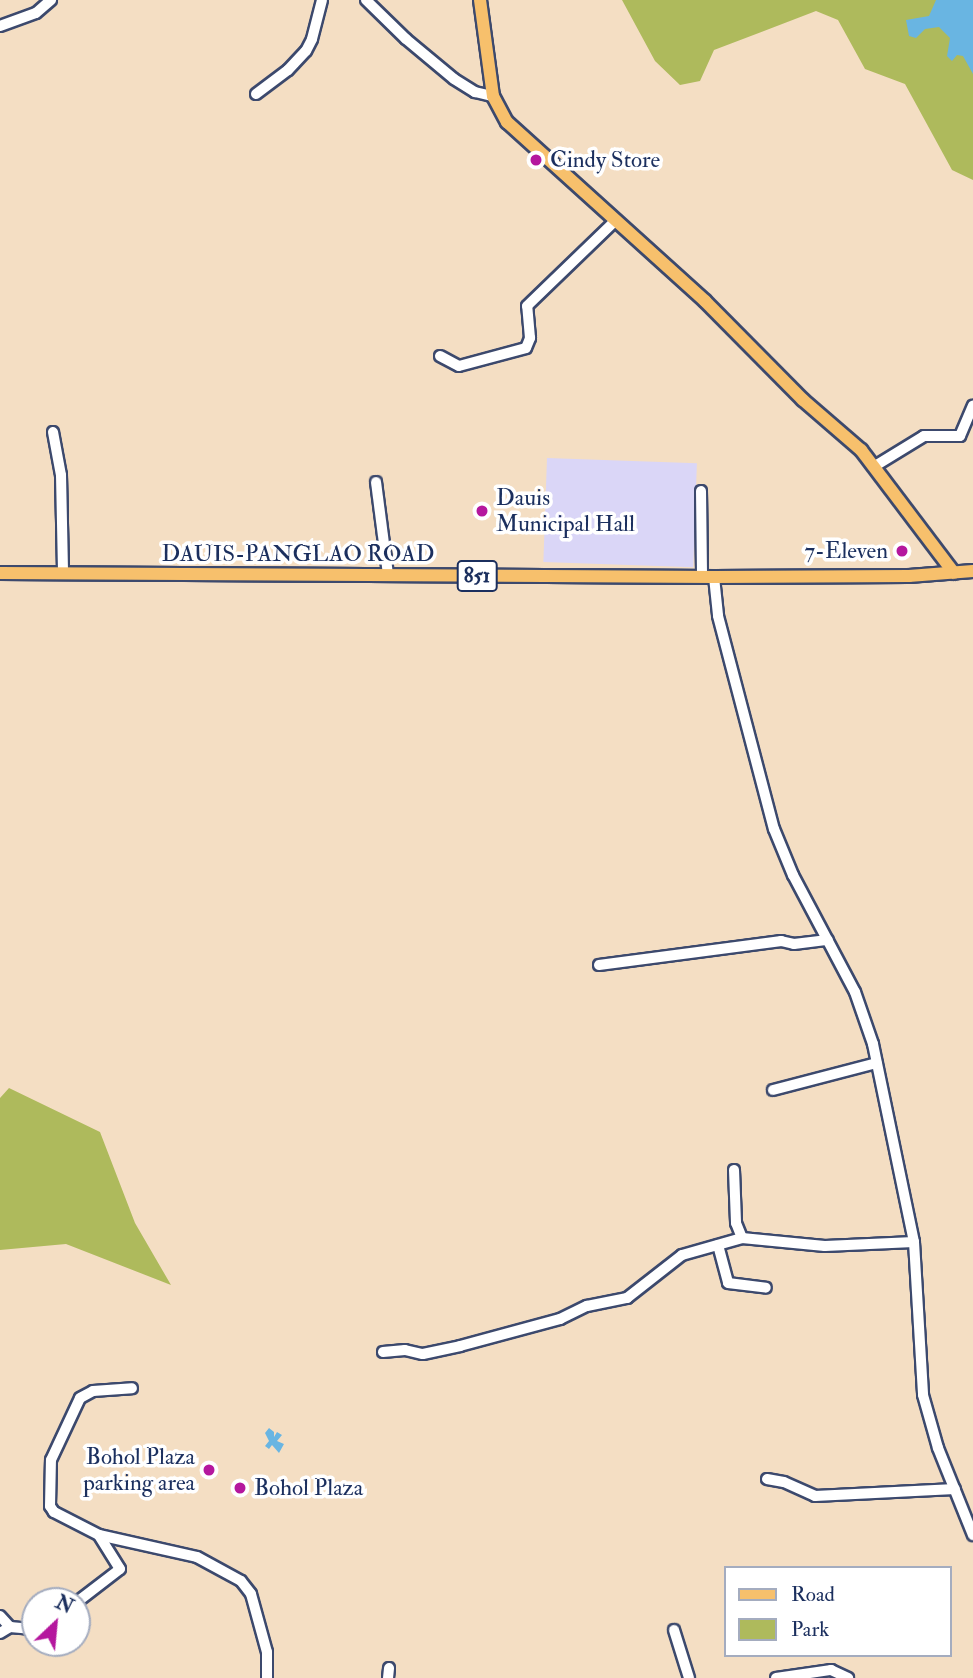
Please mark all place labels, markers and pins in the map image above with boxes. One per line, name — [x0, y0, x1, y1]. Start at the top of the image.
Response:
place label: Cindy Store — [550, 146, 660, 174]
marker: Cindy Store — [528, 152, 544, 168]
place label: Dauis Municipal Hall — [496, 484, 635, 538]
marker: Dauis Municipal Hall — [474, 503, 490, 519]
place label: 7-Eleven — [805, 537, 888, 565]
marker: 7-Eleven — [894, 543, 910, 559]
place label: Bohol Plaza parking area — [83, 1443, 195, 1497]
marker: Bohol Plaza parking area — [201, 1462, 217, 1478]
place label: Bohol Plaza — [254, 1474, 363, 1502]
marker: Bohol Plaza — [232, 1480, 248, 1496]

